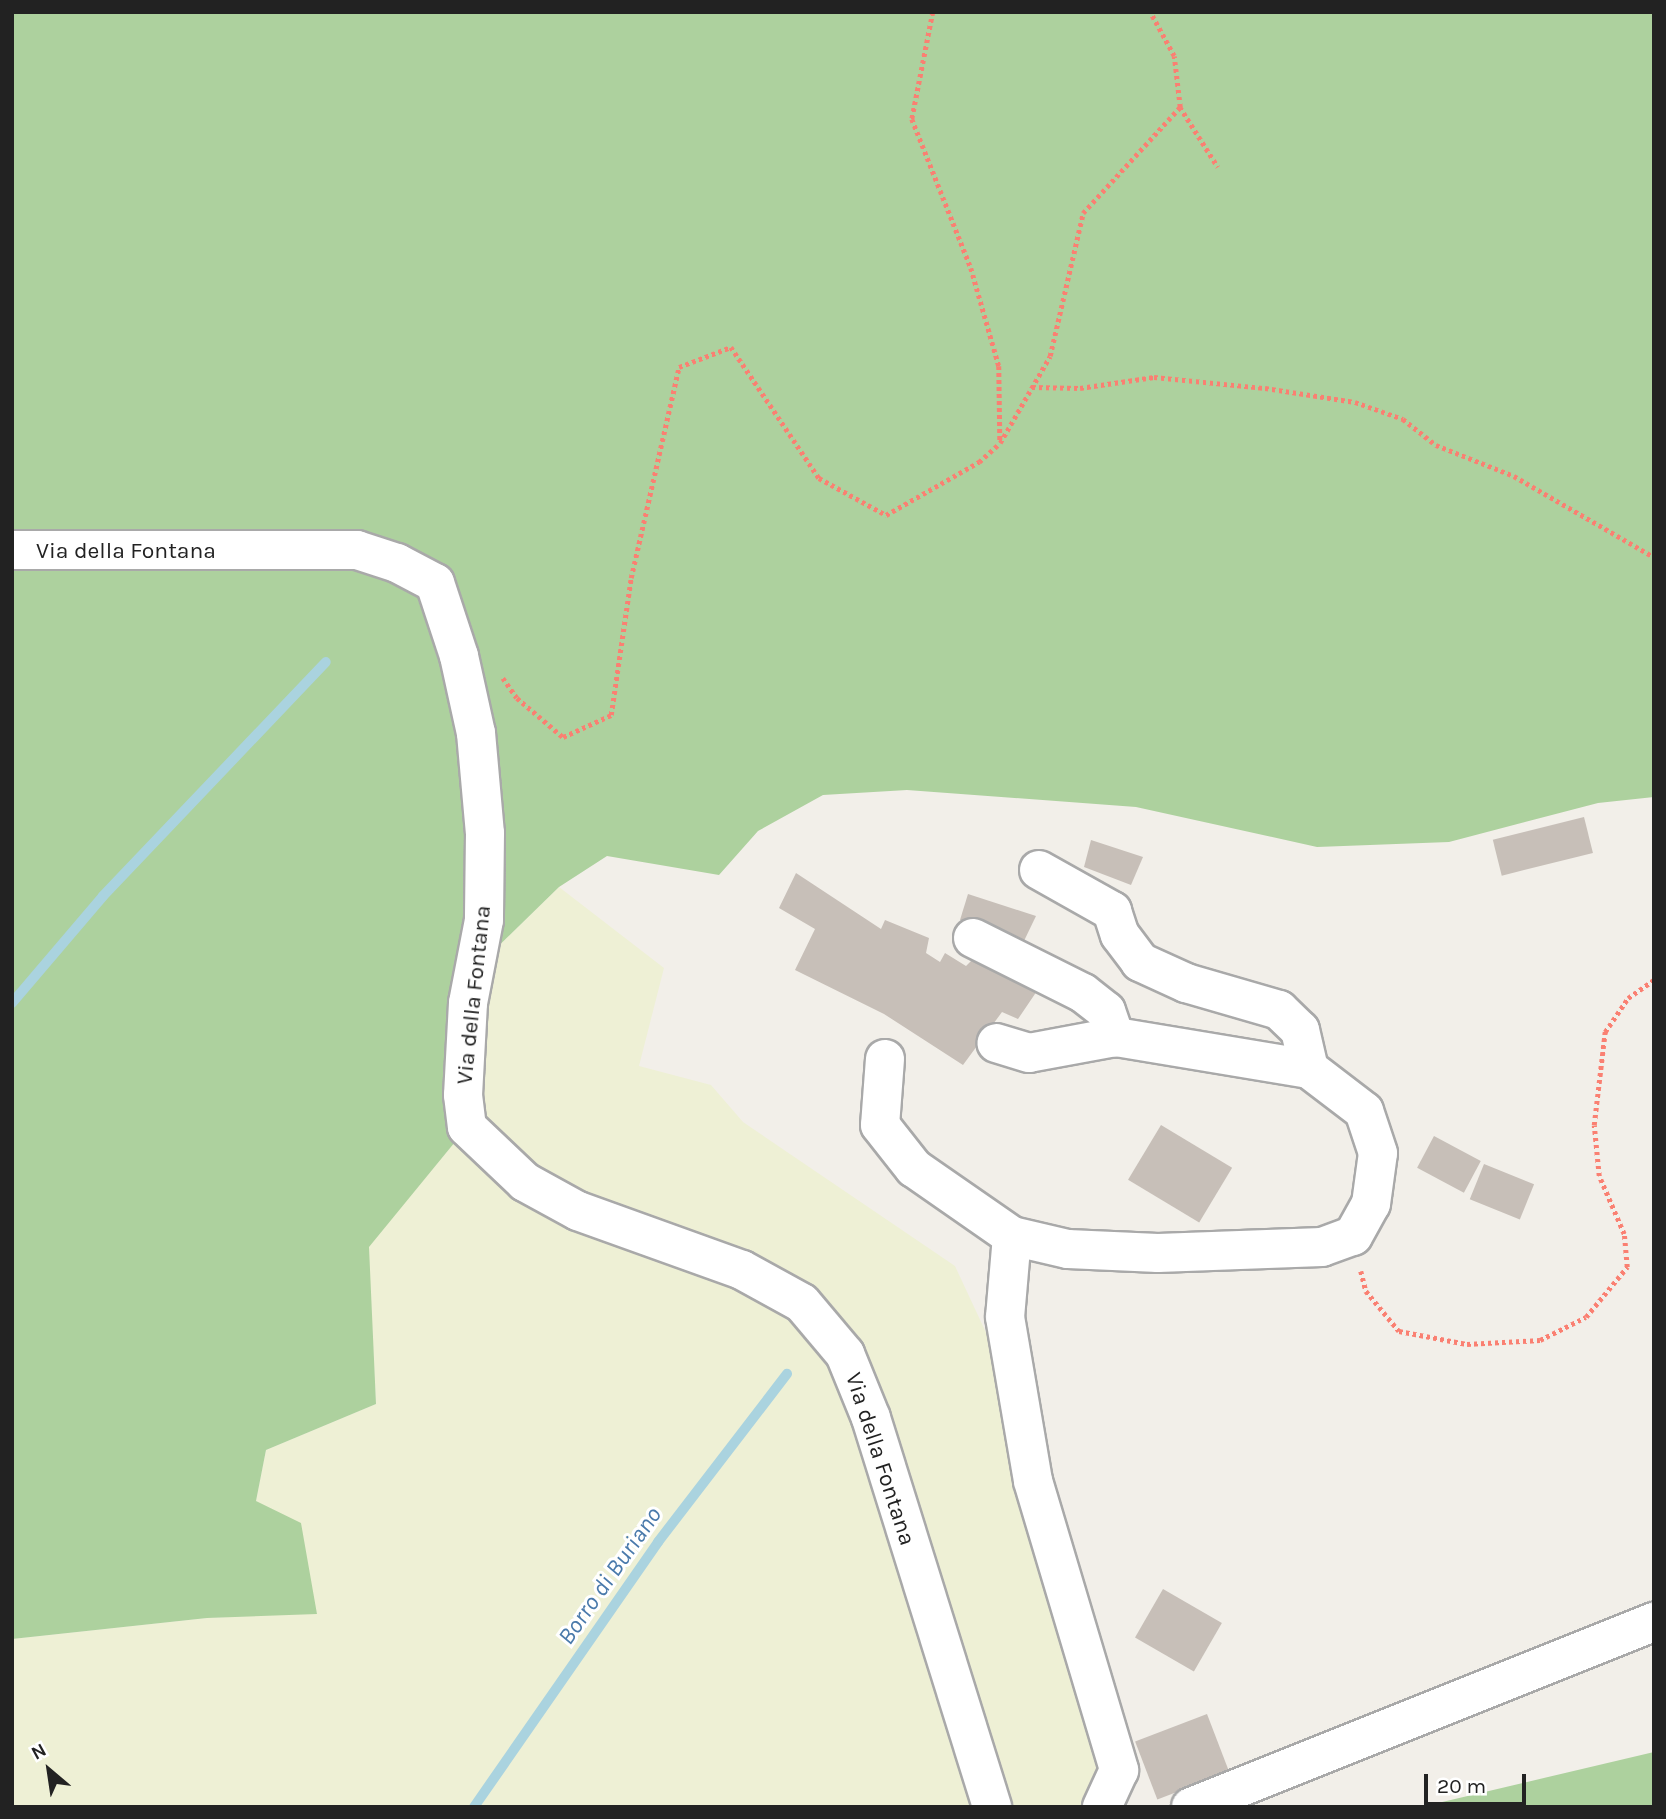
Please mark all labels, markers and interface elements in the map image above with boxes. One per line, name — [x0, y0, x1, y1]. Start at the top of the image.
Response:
street label: Via della Fontana — [36, 537, 216, 565]
street label: Via della Fontana — [451, 904, 497, 1086]
street label: Via della Fontana — [839, 1369, 921, 1549]
water label: Borro di Buriano — [552, 1502, 668, 1650]
north arrow — [14, 1735, 84, 1805]
text: N — [28, 1739, 50, 1765]
scale bar — [1428, 1759, 1530, 1803]
text: 20 m — [1437, 1774, 1486, 1798]

